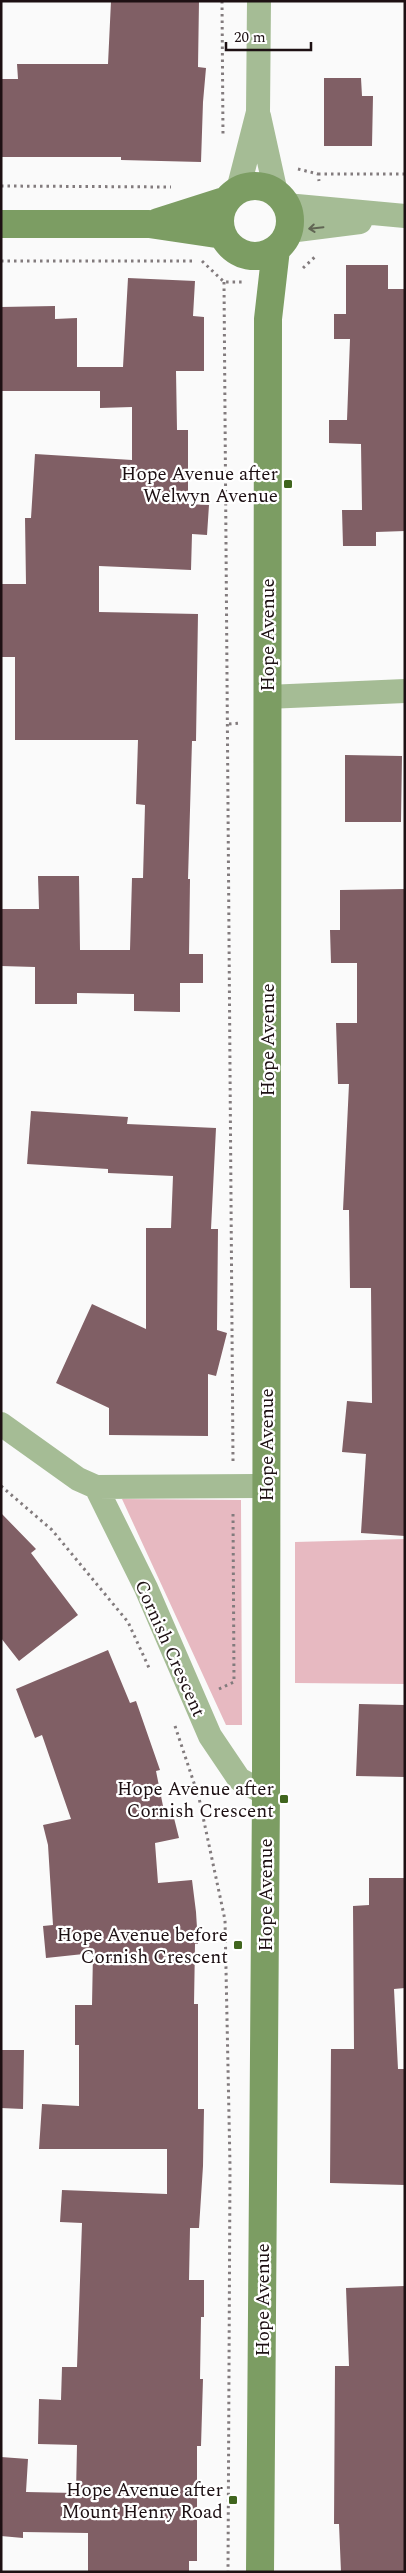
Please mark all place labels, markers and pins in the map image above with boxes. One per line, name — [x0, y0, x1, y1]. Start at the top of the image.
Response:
place label: Hope Avenue after Welwyn Avenue — [121, 460, 278, 511]
marker: Hope Avenue after Welwyn Avenue — [282, 478, 294, 490]
place label: Hope Avenue after Cornish Crescent — [117, 1775, 274, 1826]
marker: Hope Avenue after Cornish Crescent — [278, 1793, 290, 1805]
place label: Hope Avenue before Cornish Crescent — [57, 1921, 228, 1972]
marker: Hope Avenue before Cornish Crescent — [232, 1939, 244, 1951]
place label: Hope Avenue after Mount Henry Road — [61, 2476, 223, 2527]
marker: Hope Avenue after Mount Henry Road — [227, 2494, 239, 2506]

